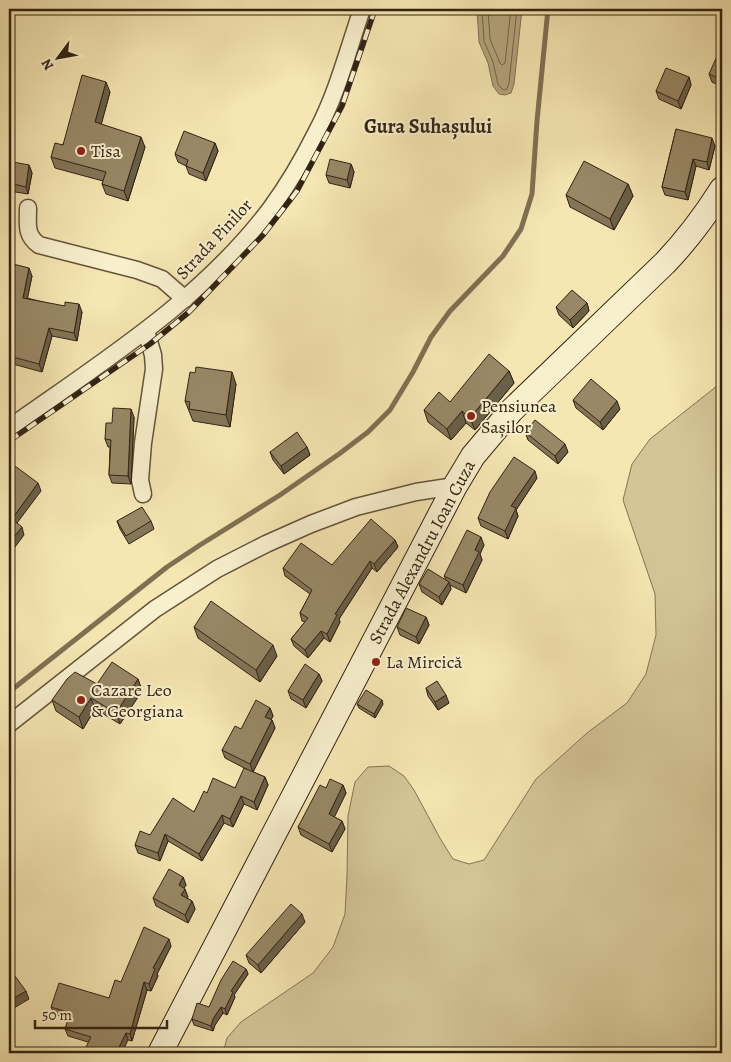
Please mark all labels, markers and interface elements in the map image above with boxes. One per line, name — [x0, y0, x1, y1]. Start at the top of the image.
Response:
north arrow — [32, 32, 82, 82]
text: N — [37, 55, 58, 74]
district label: Gura Suhașului — [364, 113, 492, 140]
place label: Tisa — [91, 139, 122, 163]
marker: Tisa — [75, 145, 87, 157]
street label: Strada Pinilor — [170, 193, 258, 285]
place label: Pensiunea Sașilor — [481, 394, 557, 439]
marker: Pensiunea Sașilor — [465, 410, 477, 422]
street label: Strada Alexandru Ioan Cuza — [363, 455, 481, 648]
place label: La Mircică — [386, 650, 463, 674]
marker: La Mircică — [370, 656, 382, 668]
place label: Cazare Leo & Georgiana — [91, 678, 184, 723]
marker: Cazare Leo & Georgiana — [75, 694, 87, 706]
scale bar — [35, 997, 168, 1029]
text: 50 m — [42, 1005, 72, 1025]

